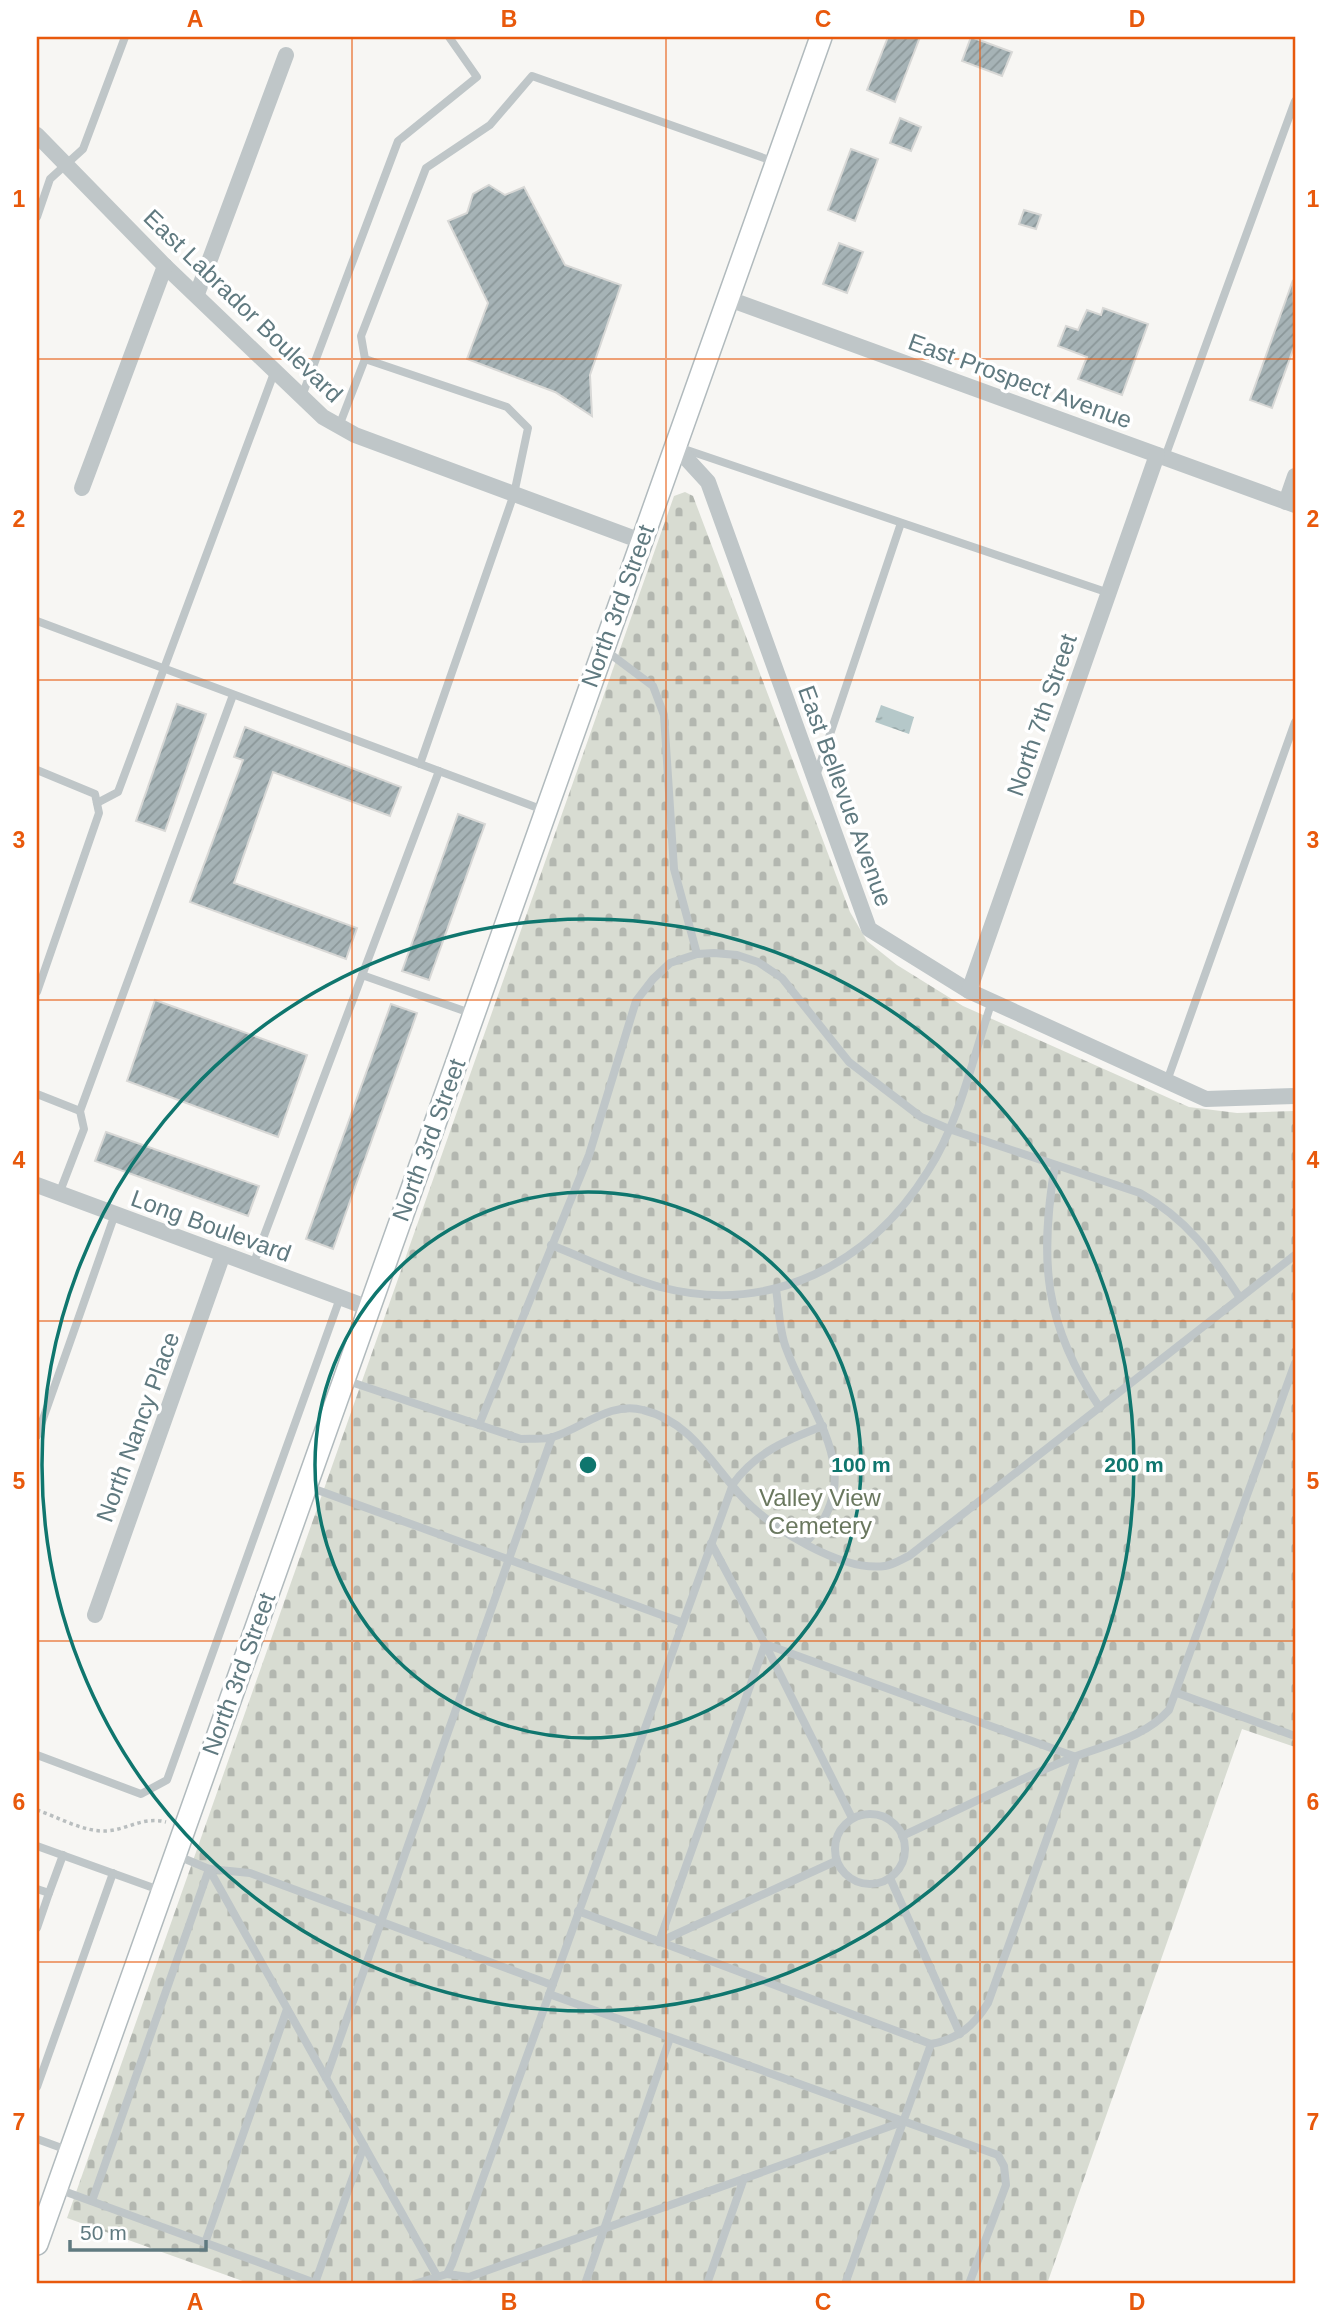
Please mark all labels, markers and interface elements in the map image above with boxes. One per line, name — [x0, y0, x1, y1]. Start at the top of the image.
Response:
text: A — [187, 6, 203, 32]
text: B — [501, 6, 517, 32]
text: C — [815, 6, 831, 32]
text: D — [1129, 6, 1145, 32]
text: 1 — [13, 186, 26, 212]
text: 1 — [1307, 186, 1320, 212]
street label: East Labrador Boulevard — [138, 204, 348, 408]
street label: East Prospect Avenue — [905, 328, 1136, 434]
text: 2 — [13, 506, 25, 532]
text: 2 — [1307, 506, 1319, 532]
street label: North 3rd Street — [576, 521, 660, 691]
street label: North 7th Street — [1001, 630, 1082, 799]
street label: East Bellevue Avenue — [793, 682, 898, 910]
text: 3 — [13, 827, 25, 853]
text: 3 — [1307, 827, 1319, 853]
street label: North 3rd Street — [387, 1055, 471, 1225]
text: 4 — [13, 1147, 26, 1173]
text: 4 — [1307, 1147, 1320, 1173]
street label: Long Boulevard — [128, 1184, 295, 1267]
street label: North Nancy Place — [91, 1328, 184, 1525]
centre of rings — [576, 1453, 600, 1477]
text: 100 m — [831, 1453, 891, 1476]
text: 200 m — [1104, 1453, 1164, 1476]
text: 5 — [13, 1468, 26, 1494]
text: 5 — [1307, 1468, 1320, 1494]
park label: Valley View Cemetery — [759, 1484, 882, 1539]
street label: North 3rd Street — [197, 1589, 281, 1759]
text: 6 — [13, 1789, 25, 1815]
text: 6 — [1307, 1789, 1319, 1815]
text: 7 — [13, 2109, 25, 2135]
text: 7 — [1307, 2109, 1319, 2135]
scale bar — [70, 2209, 206, 2253]
text: 50 m — [80, 2221, 127, 2244]
text: A — [187, 2289, 203, 2315]
text: B — [501, 2289, 517, 2315]
text: C — [815, 2289, 831, 2315]
text: D — [1129, 2289, 1145, 2315]

